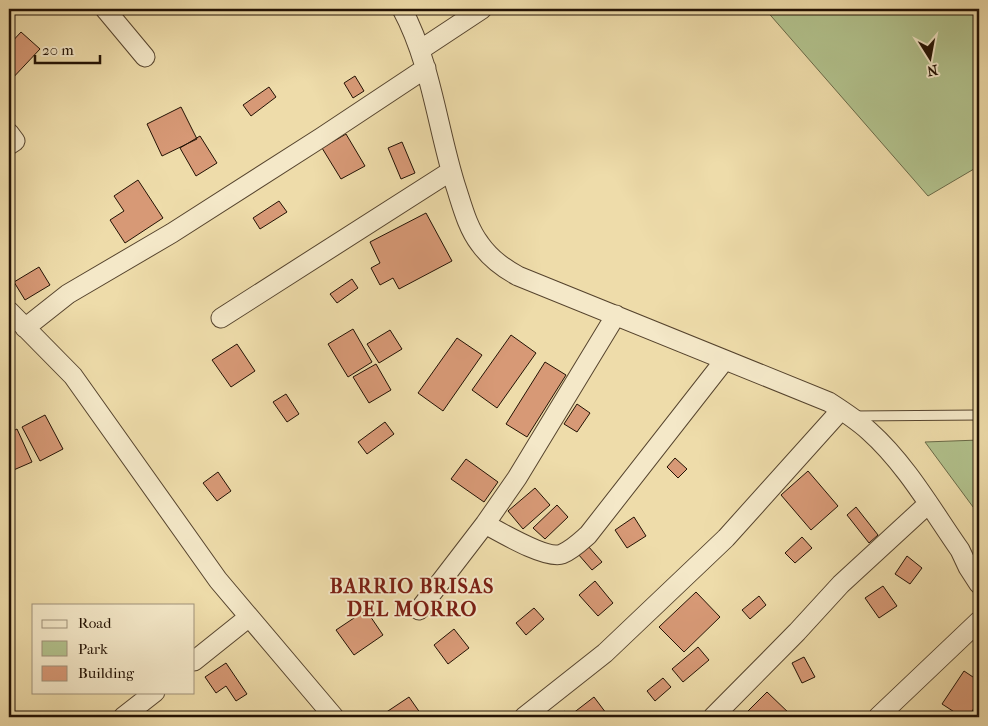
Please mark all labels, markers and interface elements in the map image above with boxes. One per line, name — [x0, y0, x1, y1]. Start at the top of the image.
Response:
scale bar — [35, 32, 100, 64]
north arrow — [906, 32, 956, 82]
text: 20 m — [42, 41, 74, 59]
text: N — [925, 61, 939, 80]
district label: BARRIO BRISAS DEL MORRO — [330, 575, 494, 621]
legend — [32, 604, 195, 694]
text: Road — [78, 614, 112, 632]
text: Park — [78, 640, 108, 658]
text: Building — [78, 664, 135, 682]

